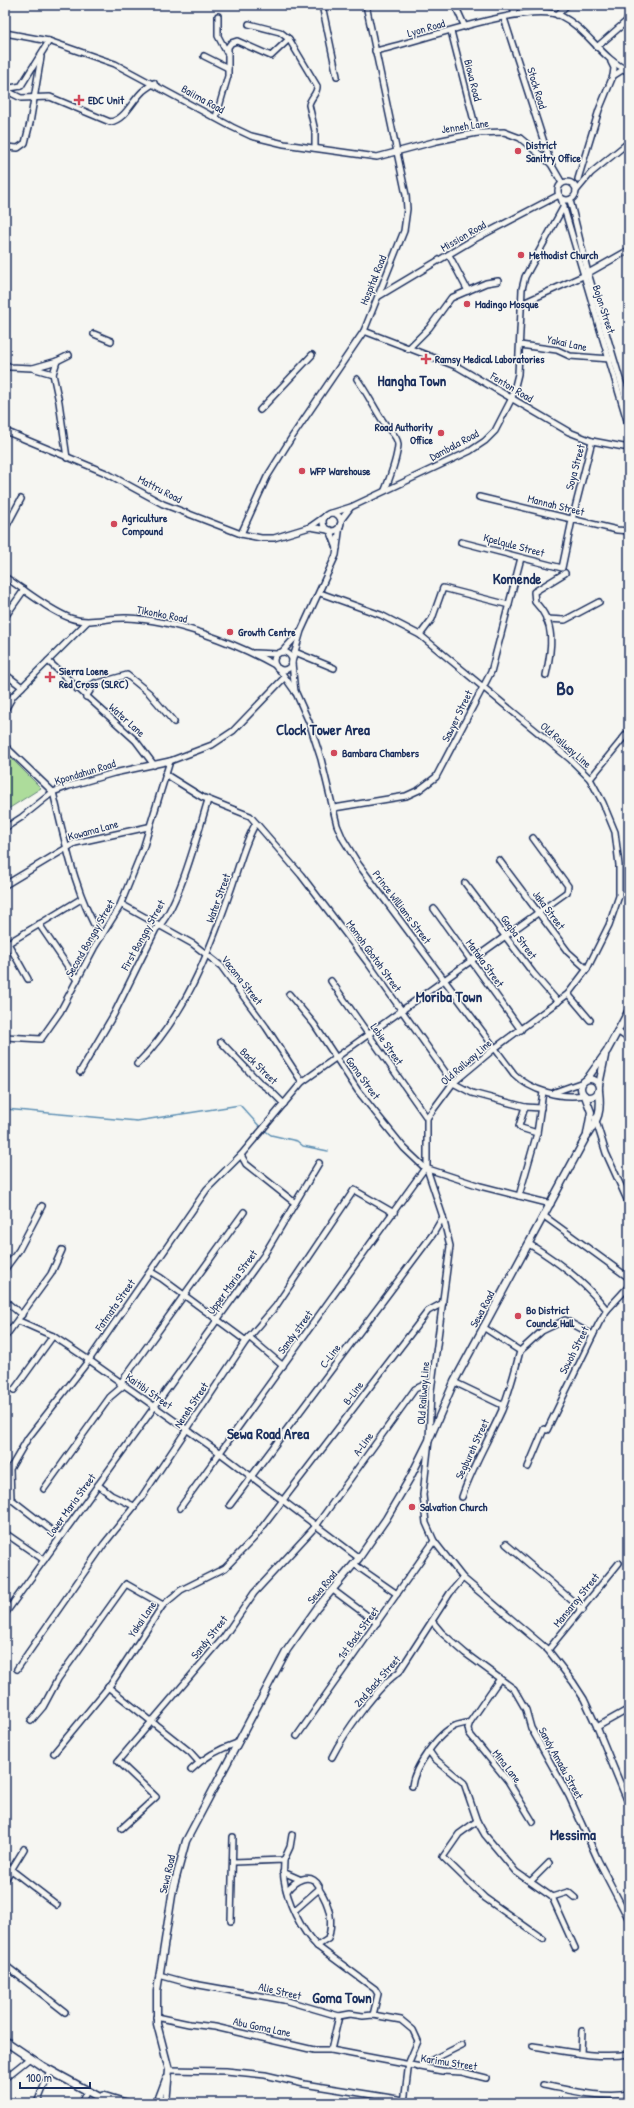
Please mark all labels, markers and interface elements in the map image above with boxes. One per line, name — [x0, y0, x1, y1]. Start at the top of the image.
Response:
street label: Lyon Road — [405, 16, 447, 40]
street label: Biowa Road — [461, 58, 485, 103]
street label: Stock Road — [524, 66, 550, 111]
street label: Baiima Road — [179, 81, 228, 117]
place label: EDC Unit — [88, 93, 125, 107]
marker: EDC Unit — [73, 94, 85, 106]
street label: Jenneh Lane — [440, 116, 490, 136]
place label: District Sanitry Office — [526, 138, 582, 166]
marker: District Sanitry Office — [513, 146, 523, 156]
street label: Mission Road — [438, 217, 489, 255]
place label: Methodist Church — [529, 248, 599, 262]
marker: Methodist Church — [516, 250, 526, 260]
street label: Hospital Road — [357, 252, 390, 307]
street label: Bojon Street — [590, 283, 618, 335]
place label: Madingo Mosque — [475, 297, 539, 312]
marker: Madingo Mosque — [462, 299, 472, 309]
street label: Yakai Lane — [546, 332, 589, 354]
place label: Ramsy Medical Laboratories — [435, 352, 545, 367]
marker: Ramsy Medical Laboratories — [420, 353, 432, 365]
street label: Fenton Road — [487, 368, 536, 406]
district label: Hangha Town — [378, 370, 447, 392]
place label: Road Authority Office — [375, 420, 434, 447]
street label: Dambala Road — [427, 426, 482, 464]
marker: Road Authority Office — [436, 428, 446, 438]
street label: Soya Street — [562, 442, 588, 491]
place label: WFP Warehouse — [310, 464, 371, 478]
marker: WFP Warehouse — [297, 466, 307, 476]
street label: Mattru Road — [136, 472, 185, 506]
street label: Mannah Street — [526, 491, 586, 519]
place label: Agriculture Compound — [122, 511, 168, 539]
marker: Agriculture Compound — [109, 519, 119, 529]
street label: Kpelqule Street — [482, 530, 546, 560]
district label: Komende — [493, 568, 541, 589]
street label: Tikonko Road — [136, 602, 189, 626]
place label: Growth Centre — [238, 625, 296, 639]
marker: Growth Centre — [225, 627, 235, 637]
place label: Sierra Loene Red Cross (SLRC) — [59, 664, 129, 691]
marker: Sierra Loene Red Cross (SLRC) — [44, 671, 56, 683]
district label: Bo — [556, 675, 574, 701]
street label: Sawyer Street — [438, 688, 476, 744]
street label: Water Lane — [106, 700, 148, 740]
district label: Clock Tower Area — [276, 719, 370, 740]
street label: Old Railway Line — [538, 719, 595, 771]
place label: Bambara Chambers — [342, 746, 420, 760]
marker: Bambara Chambers — [329, 748, 339, 758]
street label: Kpondahun Road — [53, 756, 118, 788]
street label: Kowama Lane — [66, 816, 120, 843]
street label: Prince Williams Street — [370, 867, 434, 947]
street label: Water Street — [203, 871, 233, 925]
street label: Jaka Street — [530, 888, 568, 933]
street label: Second Bongay Street — [62, 897, 118, 979]
street label: First Bongay Street — [117, 897, 168, 974]
street label: Gagba Street — [498, 912, 540, 962]
street label: Momoh Gbotoh Street — [343, 917, 405, 995]
street label: Mataka Street — [463, 936, 507, 990]
street label: Vacoma Street — [218, 952, 266, 1008]
district label: Moriba Town — [416, 986, 482, 1007]
street label: Lebie Street — [368, 1020, 407, 1068]
street label: Old Railway Line — [438, 1036, 495, 1088]
street label: Back Street — [237, 1045, 281, 1087]
street label: Goma Street — [343, 1054, 383, 1102]
street label: Upper Maria Street — [204, 1247, 260, 1317]
street label: Fatmata Street — [91, 1276, 138, 1335]
street label: Sewa Road — [467, 1288, 498, 1330]
place label: Bo District Councle Hall — [526, 1303, 575, 1330]
street label: Sandy street — [274, 1307, 316, 1357]
marker: Bo District Councle Hall — [513, 1311, 523, 1321]
street label: Sowoh Street — [556, 1324, 592, 1376]
street label: C-Line — [316, 1341, 344, 1371]
street label: Old Railway Line — [414, 1360, 432, 1425]
street label: Kaitibi Street — [123, 1370, 175, 1412]
street label: B-Line — [340, 1378, 367, 1408]
street label: Neneh Street — [171, 1379, 212, 1431]
street label: Segbureh Street — [452, 1417, 492, 1481]
district label: Sewa Road Area — [227, 1423, 309, 1444]
street label: A-Line — [350, 1429, 377, 1459]
street label: Lower Maria Street — [43, 1470, 99, 1539]
place label: Salvation Church — [420, 1500, 488, 1514]
marker: Salvation Church — [407, 1502, 417, 1512]
street label: Sewa Road — [304, 1567, 340, 1607]
street label: Mansaray Street — [550, 1570, 602, 1630]
street label: Yakai Lane — [125, 1598, 160, 1640]
street label: 1st Back Street — [334, 1604, 382, 1662]
street label: Sandy Street — [188, 1612, 230, 1662]
street label: 2nd Back Street — [351, 1652, 403, 1710]
street label: Sandy Amadu Street — [536, 1725, 587, 1801]
street label: Mina Lane — [490, 1746, 525, 1786]
district label: Messima — [550, 1824, 596, 1845]
street label: Sewa Road — [156, 1853, 178, 1895]
street label: Alie Street — [257, 1979, 303, 2003]
district label: Goma Town — [312, 1987, 372, 2008]
street label: Abu Goma Lane — [232, 2014, 293, 2040]
street label: Karimu Street — [420, 2051, 478, 2073]
scale bar — [20, 2064, 90, 2090]
text: 100 m — [26, 2069, 52, 2086]

